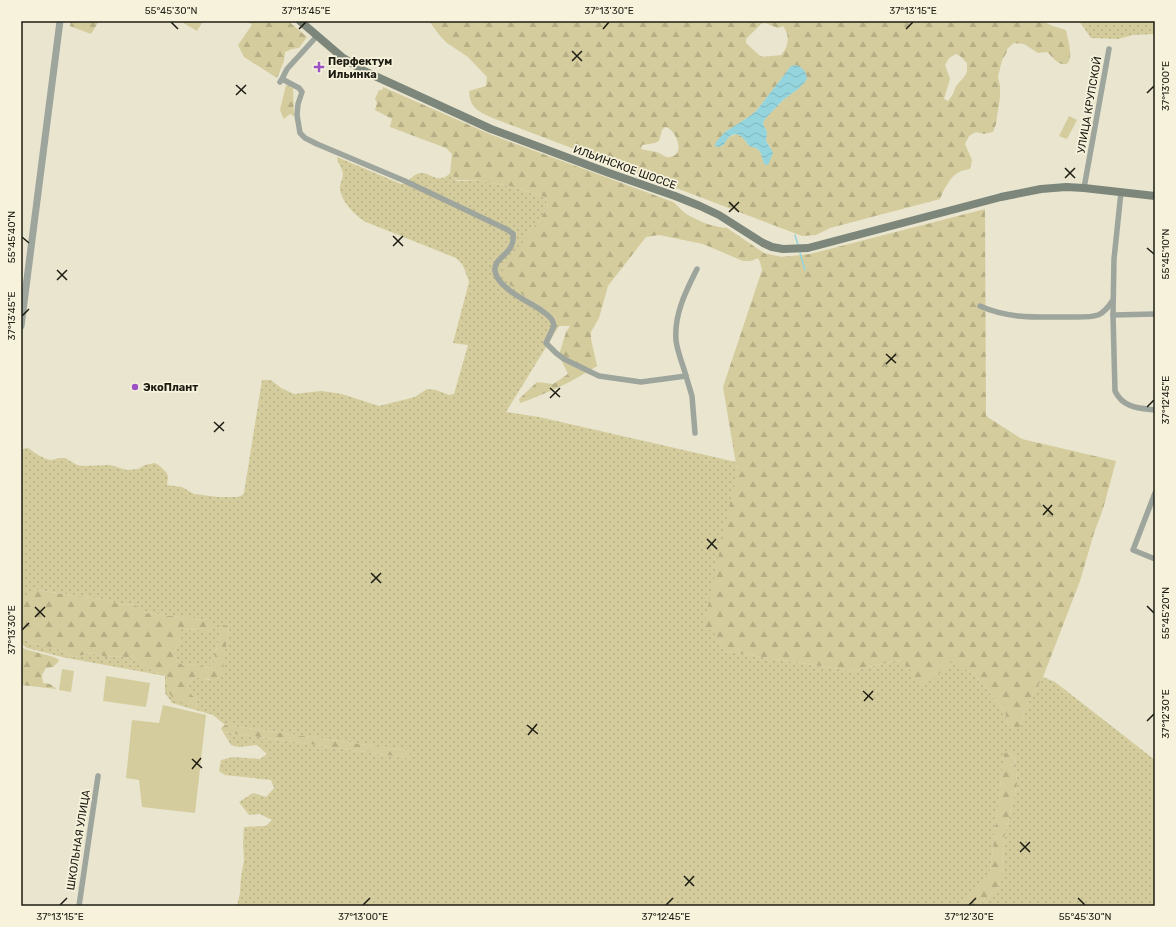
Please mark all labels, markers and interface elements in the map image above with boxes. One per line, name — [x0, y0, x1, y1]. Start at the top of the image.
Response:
text: 55°45'30"N — [145, 5, 197, 17]
text: 37°13'45"E — [282, 5, 330, 17]
text: 37°13'30"E — [584, 5, 634, 17]
text: 37°13'15"E — [889, 5, 937, 17]
place label: Перфектум Ильинка — [328, 55, 392, 81]
street label: УЛИЦА КРУПСКОЙ — [1075, 56, 1104, 155]
marker: Перфектум Ильинка — [313, 61, 325, 73]
text: 37°13'00"E — [1160, 61, 1172, 111]
street label: ИЛЬИНСКОЕ ШОССЕ — [572, 143, 678, 192]
text: 55°45'40"N — [6, 211, 18, 263]
text: 55°45'10"N — [1160, 228, 1172, 279]
text: 37°13'45"E — [6, 292, 18, 340]
text: 37°12'45"E — [1160, 376, 1172, 424]
place label: ЭкоПлант — [143, 381, 198, 394]
marker: ЭкоПлант — [130, 382, 140, 392]
text: 55°45'20"N — [1160, 587, 1172, 639]
text: 37°13'30"E — [6, 605, 18, 655]
text: 37°12'30"E — [1160, 689, 1172, 739]
street label: ШКОЛЬНАЯ УЛИЦА — [64, 788, 93, 891]
text: 37°13'15"E — [36, 911, 84, 923]
text: 37°13'00"E — [338, 911, 388, 923]
text: 37°12'45"E — [642, 911, 690, 923]
text: 37°12'30"E — [944, 911, 994, 923]
text: 55°45'30"N — [1059, 911, 1111, 923]

